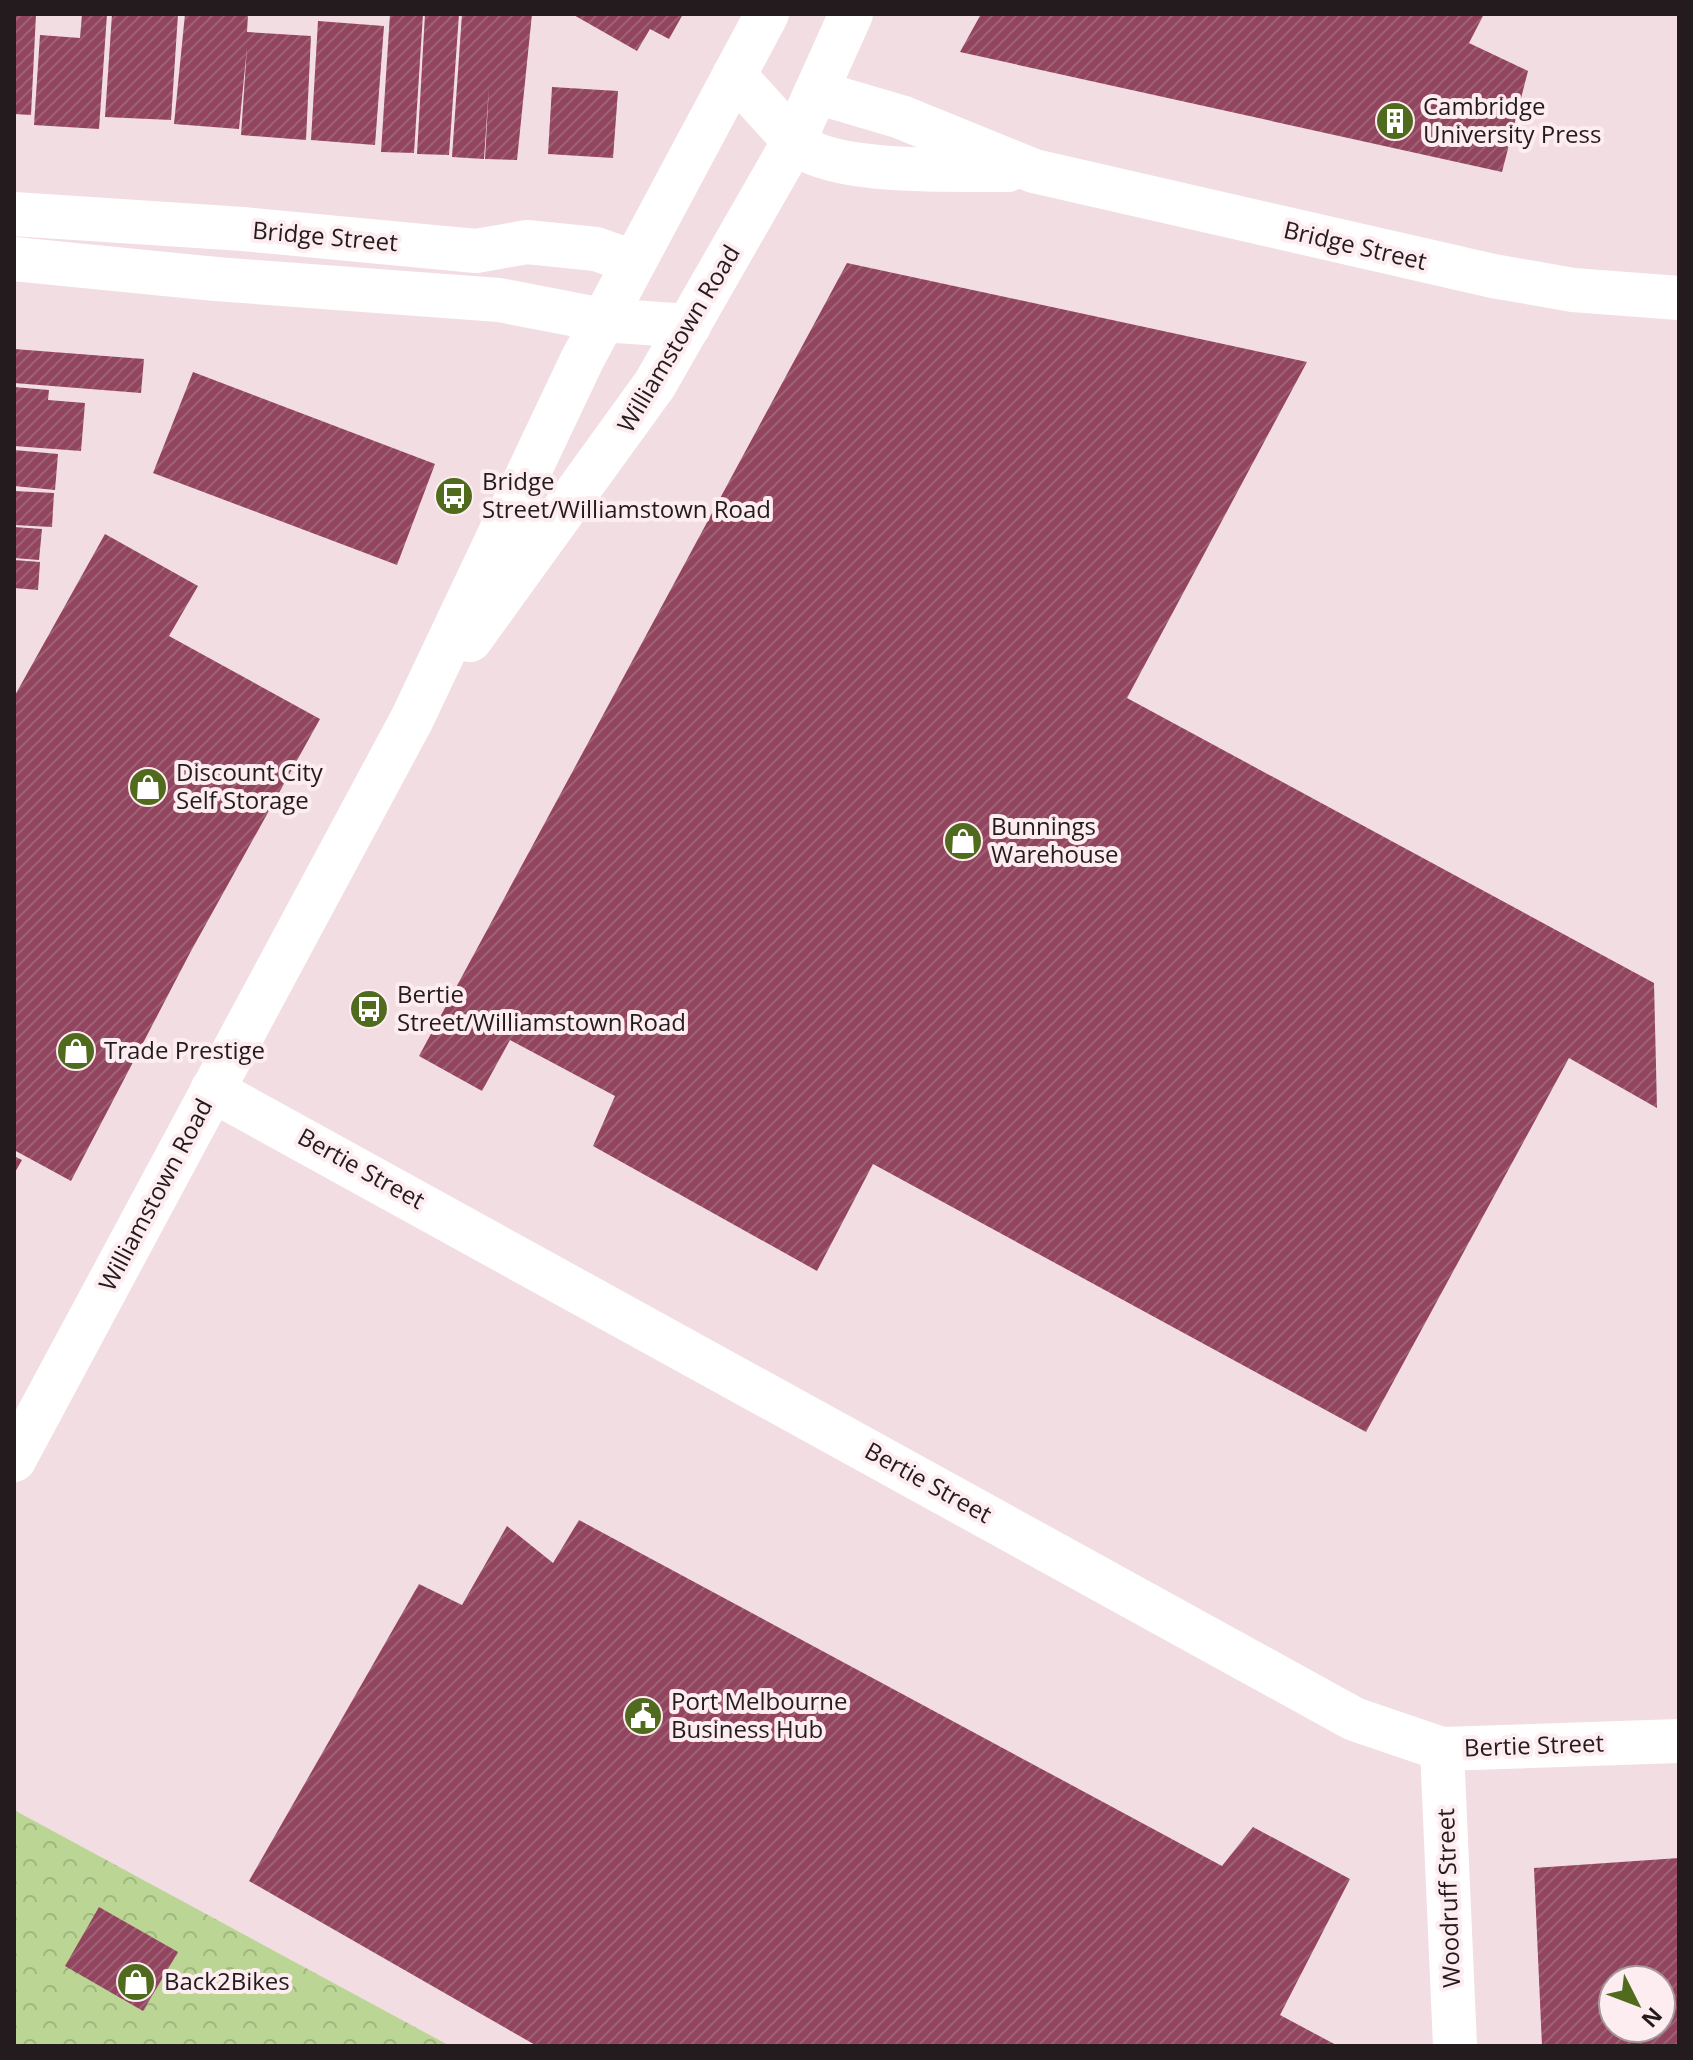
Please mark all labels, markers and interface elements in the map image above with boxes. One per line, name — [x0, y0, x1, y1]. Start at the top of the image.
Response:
place label: Cambridge University Press — [1423, 89, 1601, 150]
building icon: Cambridge University Press — [1374, 100, 1416, 142]
street label: Bridge Street — [1281, 212, 1430, 277]
street label: Bridge Street — [251, 213, 399, 258]
street label: Williamstown Road — [609, 238, 747, 438]
place label: Bridge Street/Williamstown Road — [482, 464, 771, 525]
bus stop icon: Bridge Street/Williamstown Road — [433, 475, 475, 517]
place label: Discount City Self Storage — [176, 755, 324, 816]
shop icon: Discount City Self Storage — [127, 766, 169, 808]
place label: Bunnings Warehouse — [991, 809, 1119, 870]
shop icon: Bunnings Warehouse — [942, 820, 984, 862]
place label: Bertie Street/Williamstown Road — [397, 977, 686, 1038]
bus stop icon: Bertie Street/Williamstown Road — [348, 988, 390, 1030]
shop icon: Trade Prestige — [55, 1030, 97, 1072]
place label: Trade Prestige — [104, 1033, 265, 1066]
street label: Williamstown Road — [90, 1092, 219, 1296]
street label: Bertie Street — [292, 1119, 431, 1216]
street label: Bertie Street — [859, 1433, 998, 1530]
place label: Port Melbourne Business Hub — [671, 1684, 847, 1745]
public building icon: Port Melbourne Business Hub — [622, 1695, 664, 1737]
street label: Bertie Street — [1463, 1726, 1605, 1763]
street label: Woodruff Street — [1428, 1808, 1467, 1988]
shop icon: Back2Bikes — [115, 1961, 157, 2003]
place label: Back2Bikes — [164, 1964, 290, 1997]
north arrow — [1597, 1964, 1677, 2044]
text: N — [1635, 2001, 1670, 2035]

